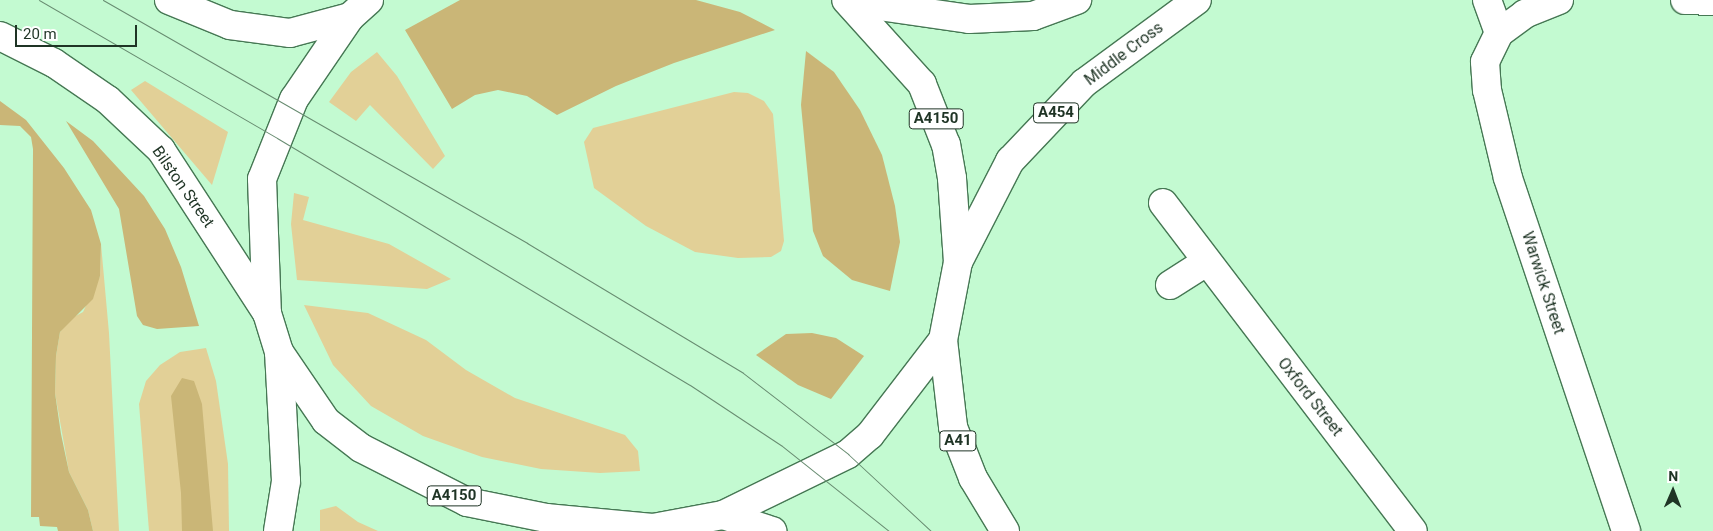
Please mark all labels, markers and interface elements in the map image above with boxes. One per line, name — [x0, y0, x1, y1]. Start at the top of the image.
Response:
scale bar — [18, 15, 140, 47]
street label: Middle Cross — [1081, 18, 1167, 90]
text: 20 m — [23, 25, 57, 43]
road number: A454 — [1032, 100, 1080, 126]
road number: A4150 — [908, 106, 964, 132]
street label: Bilston Street — [148, 142, 218, 232]
street label: Warwick Street — [1517, 229, 1569, 337]
street label: Oxford Street — [1273, 354, 1347, 440]
road number: A41 — [939, 428, 977, 454]
north arrow — [1648, 466, 1698, 516]
text: N — [1668, 468, 1678, 484]
road number: A4150 — [426, 484, 482, 508]

